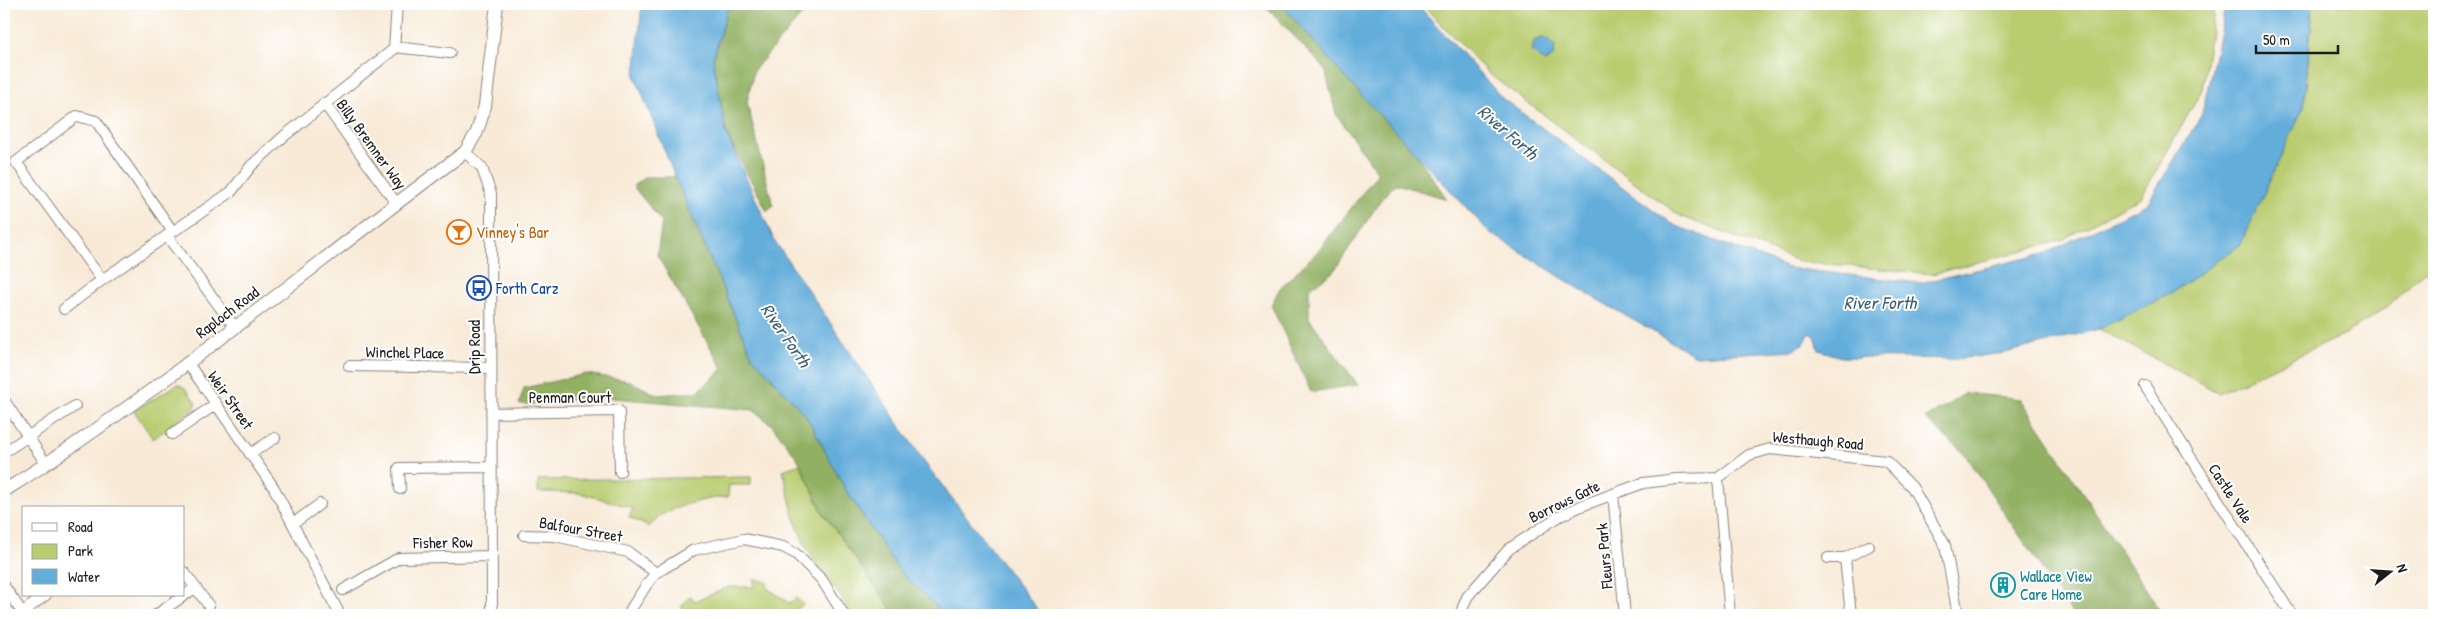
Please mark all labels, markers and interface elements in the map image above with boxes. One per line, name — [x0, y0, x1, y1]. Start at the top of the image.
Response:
scale bar — [2256, 22, 2338, 54]
text: 50 m — [2263, 29, 2290, 50]
street label: Billy Bremner Way — [332, 94, 412, 194]
water label: River Forth — [1473, 99, 1545, 166]
bar icon: Vinney's Bar — [446, 219, 472, 245]
place label: Vinney's Bar — [476, 221, 549, 243]
bus stop icon: Forth Carz — [466, 275, 492, 301]
place label: Forth Carz — [495, 277, 559, 299]
street label: Raploch Road — [191, 281, 263, 343]
water label: River Forth — [1844, 290, 1918, 315]
water label: River Forth — [755, 298, 818, 373]
street label: Drip Road — [463, 320, 485, 374]
street label: Winchel Place — [365, 340, 445, 364]
street label: Weir Street — [203, 366, 259, 434]
street label: Penman Court — [529, 386, 612, 408]
street label: Westhaugh Road — [1772, 425, 1864, 455]
street label: Castle Vale — [2204, 459, 2259, 528]
street label: Borrows Gate — [1525, 474, 1604, 528]
legend — [22, 506, 185, 596]
street label: Balfour Street — [538, 511, 625, 547]
text: Road — [68, 516, 93, 537]
street label: Fleurs Park — [1590, 522, 1618, 591]
street label: Fisher Row — [412, 530, 473, 554]
text: Park — [68, 540, 93, 561]
north arrow — [2366, 546, 2416, 596]
text: N — [2393, 562, 2413, 575]
place label: Wallace View Care Home — [2020, 565, 2092, 605]
text: Water — [68, 566, 100, 587]
building icon: Wallace View Care Home — [1990, 572, 2016, 598]

